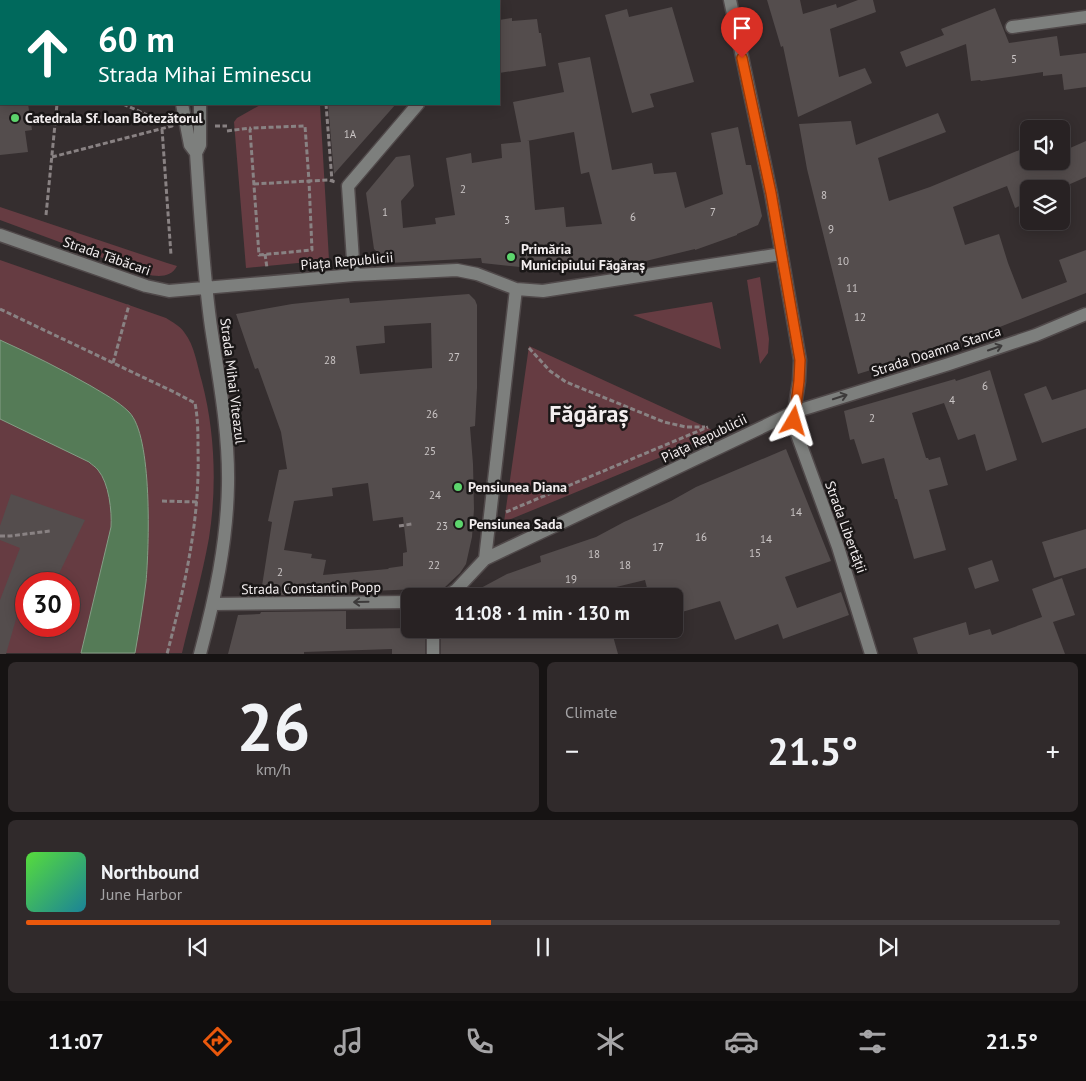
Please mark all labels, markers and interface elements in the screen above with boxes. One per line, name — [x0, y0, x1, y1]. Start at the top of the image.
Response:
pin — [721, 7, 763, 58]
icon: arrive — [728, 14, 756, 42]
text: 60 m — [98, 16, 175, 62]
icon: ahead — [15, 20, 80, 85]
house number: 5 — [1011, 52, 1017, 66]
text: Strada Mihai Eminescu — [98, 60, 312, 88]
place label: Catedrala Sf. Ioan Botezătorul — [25, 109, 204, 127]
marker: Catedrala Sf. Ioan Botezătorul — [9, 112, 21, 124]
map controls — [1020, 120, 1070, 230]
button: sound — [1020, 120, 1070, 170]
house number: 1A — [344, 127, 357, 141]
button: layers — [1020, 180, 1070, 230]
house number: 2 — [460, 182, 466, 196]
house number: 8 — [821, 188, 827, 202]
house number: 1 — [382, 205, 388, 219]
house number: 7 — [710, 205, 716, 219]
house number: 6 — [630, 210, 636, 224]
house number: 3 — [504, 213, 510, 227]
house number: 9 — [828, 222, 834, 236]
street label: Strada Tăbăcari — [61, 233, 153, 279]
place label: Primăria Municipiului Făgăraș — [521, 240, 645, 274]
street label: Piața Republicii — [300, 248, 394, 274]
marker: Primăria Municipiului Făgăraș — [505, 251, 517, 263]
house number: 10 — [837, 254, 849, 268]
house number: 11 — [846, 281, 858, 295]
house number: 12 — [854, 310, 866, 324]
street label: Strada Mihai Viteazul — [216, 317, 250, 445]
street label: Strada Doamna Stanca — [869, 321, 1003, 380]
one-way arrow — [987, 343, 1003, 352]
house number: 27 — [448, 350, 460, 364]
house number: 28 — [324, 353, 336, 367]
house number: 6 — [982, 379, 988, 393]
one-way arrow — [832, 391, 848, 401]
house number: 4 — [949, 393, 955, 407]
position arrow — [767, 394, 819, 446]
district label: Făgăraș — [549, 398, 629, 429]
house number: 26 — [426, 407, 438, 421]
street label: Piața Republicii — [658, 410, 750, 466]
house number: 2 — [869, 411, 875, 425]
house number: 25 — [424, 444, 436, 458]
place label: Pensiunea Diana — [468, 478, 567, 496]
street label: Strada Libertății — [821, 478, 871, 576]
marker: Pensiunea Diana — [452, 481, 464, 493]
house number: 24 — [429, 488, 441, 502]
house number: 14 — [790, 505, 802, 519]
place label: Pensiunea Sada — [469, 515, 563, 533]
marker: Pensiunea Sada — [453, 518, 465, 530]
house number: 23 — [436, 519, 448, 533]
house number: 16 — [695, 530, 707, 544]
house number: 14 — [760, 532, 772, 546]
house number: 17 — [652, 540, 664, 554]
house number: 15 — [749, 546, 761, 560]
house number: 18 — [588, 547, 600, 561]
house number: 22 — [428, 558, 440, 572]
house number: 18 — [619, 558, 631, 572]
house number: 2 — [277, 565, 283, 579]
speed limit sign: 30 — [15, 572, 80, 637]
house number: 19 — [565, 572, 577, 586]
street label: Strada Constantin Popp — [241, 578, 381, 598]
one-way arrow — [354, 597, 370, 607]
text: 11:08 · 1 min · 130 m — [454, 601, 630, 625]
text: 26 — [237, 684, 310, 768]
text: Climate — [565, 702, 617, 722]
text: 21.5° — [767, 726, 858, 775]
text: − — [565, 732, 579, 769]
text: + — [1046, 732, 1060, 769]
text: km/h — [256, 759, 291, 779]
text: Northbound — [101, 860, 199, 884]
text: June Harbor — [101, 884, 182, 904]
icon: previous — [184, 933, 212, 961]
icon: pause — [529, 933, 557, 961]
icon: next — [874, 933, 902, 961]
icon: directions — [200, 1024, 235, 1059]
icon: music — [331, 1024, 366, 1059]
icon: phone — [462, 1024, 497, 1059]
icon: climate — [593, 1024, 628, 1059]
icon: car — [724, 1024, 759, 1059]
icon: filters — [855, 1024, 890, 1059]
text: 11:07 — [48, 1027, 104, 1055]
text: 21.5° — [985, 1027, 1038, 1055]

